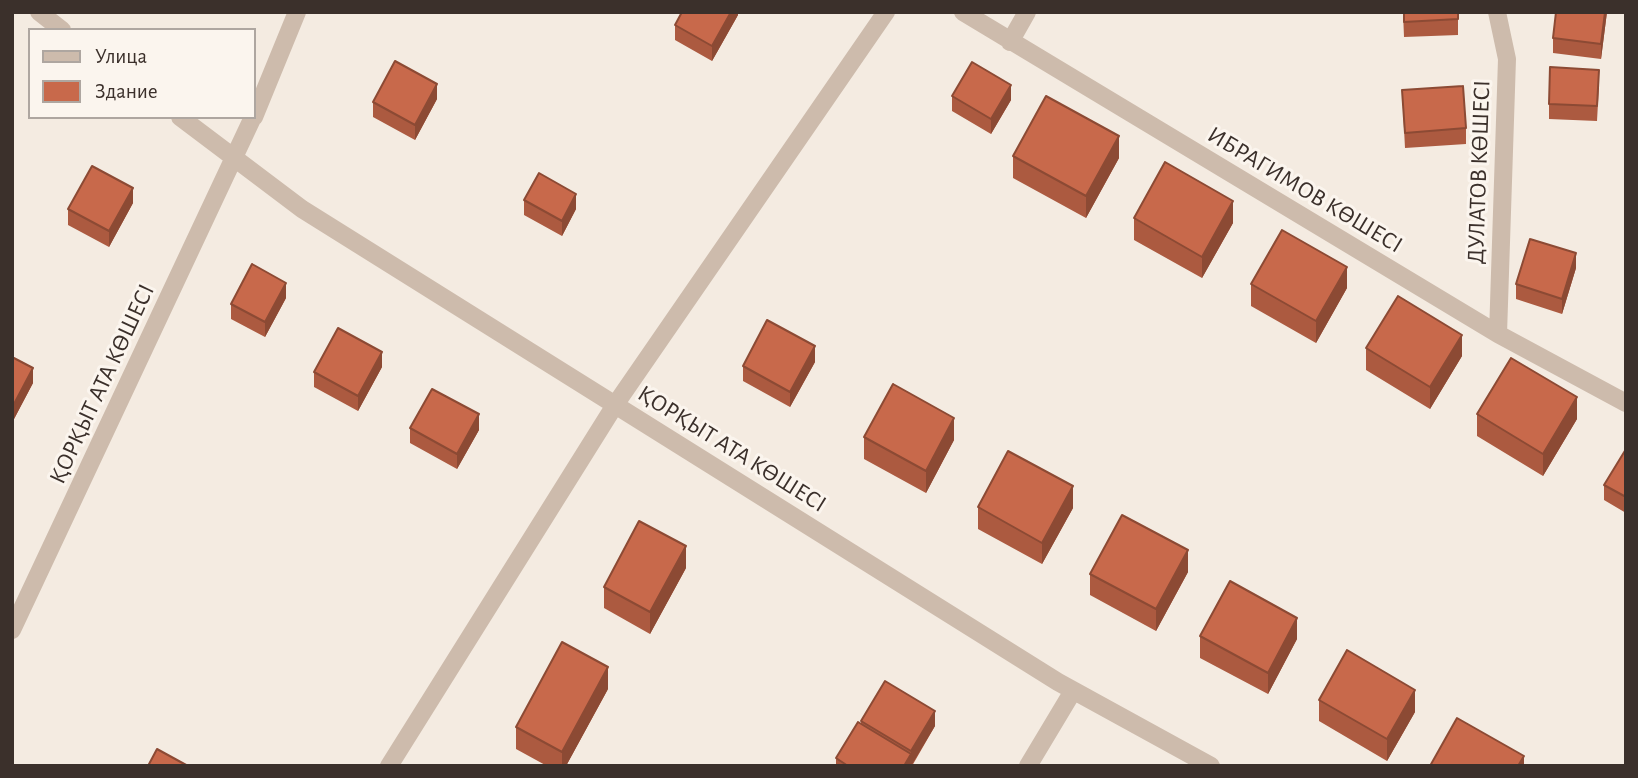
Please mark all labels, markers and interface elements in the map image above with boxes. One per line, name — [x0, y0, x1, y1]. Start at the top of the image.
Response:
legend — [28, 28, 256, 119]
text: Улица — [95, 46, 147, 67]
street label: ДУЛАТОВ КӨШЕСІ — [1461, 79, 1497, 265]
text: Здание — [95, 81, 158, 102]
street label: ИБРАГИМОВ КӨШЕСІ — [1202, 120, 1408, 260]
street label: ҚОРҚЫТ АТА КӨШЕСІ — [43, 279, 161, 489]
street label: ҚОРҚЫТ АТА КӨШЕСІ — [632, 379, 832, 519]

